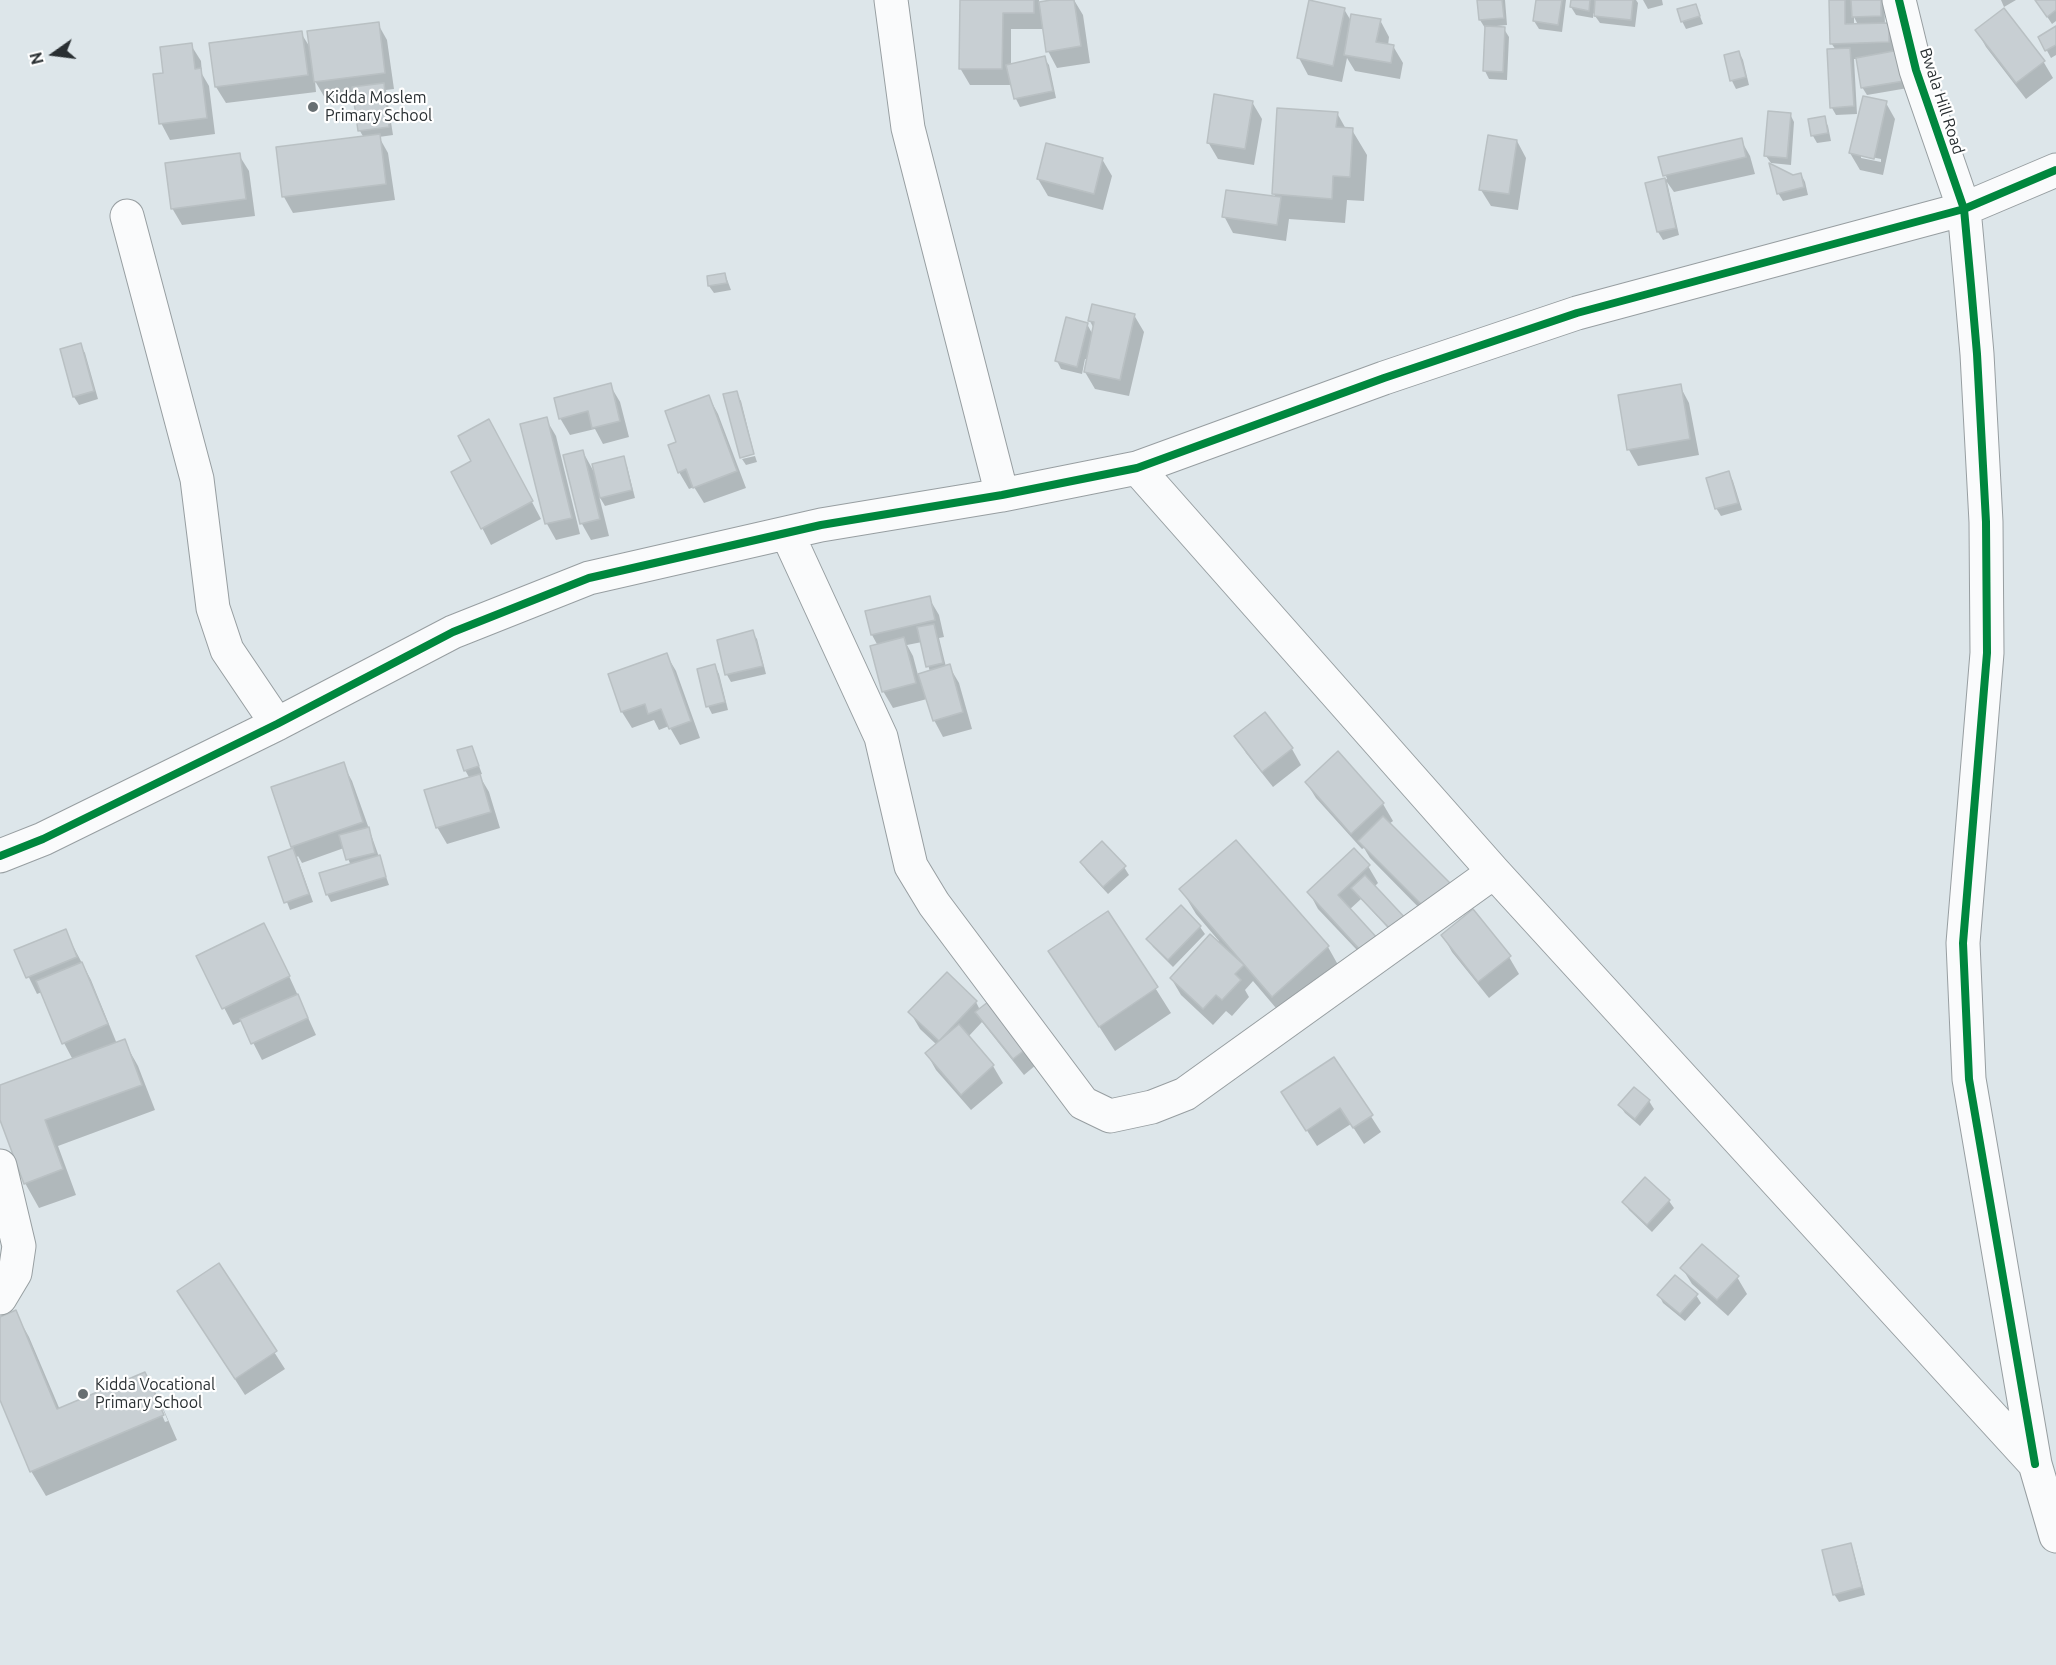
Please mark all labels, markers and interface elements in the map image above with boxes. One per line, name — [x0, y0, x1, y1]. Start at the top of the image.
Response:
north arrow — [24, 24, 84, 84]
street label: Bwala Hill Road — [1916, 45, 1968, 157]
text: N — [26, 50, 47, 66]
place label: Kidda Moslem Primary School — [325, 88, 432, 126]
marker: Kidda Moslem Primary School — [306, 100, 320, 114]
place label: Kidda Vocational Primary School — [95, 1375, 215, 1413]
marker: Kidda Vocational Primary School — [76, 1387, 90, 1401]

